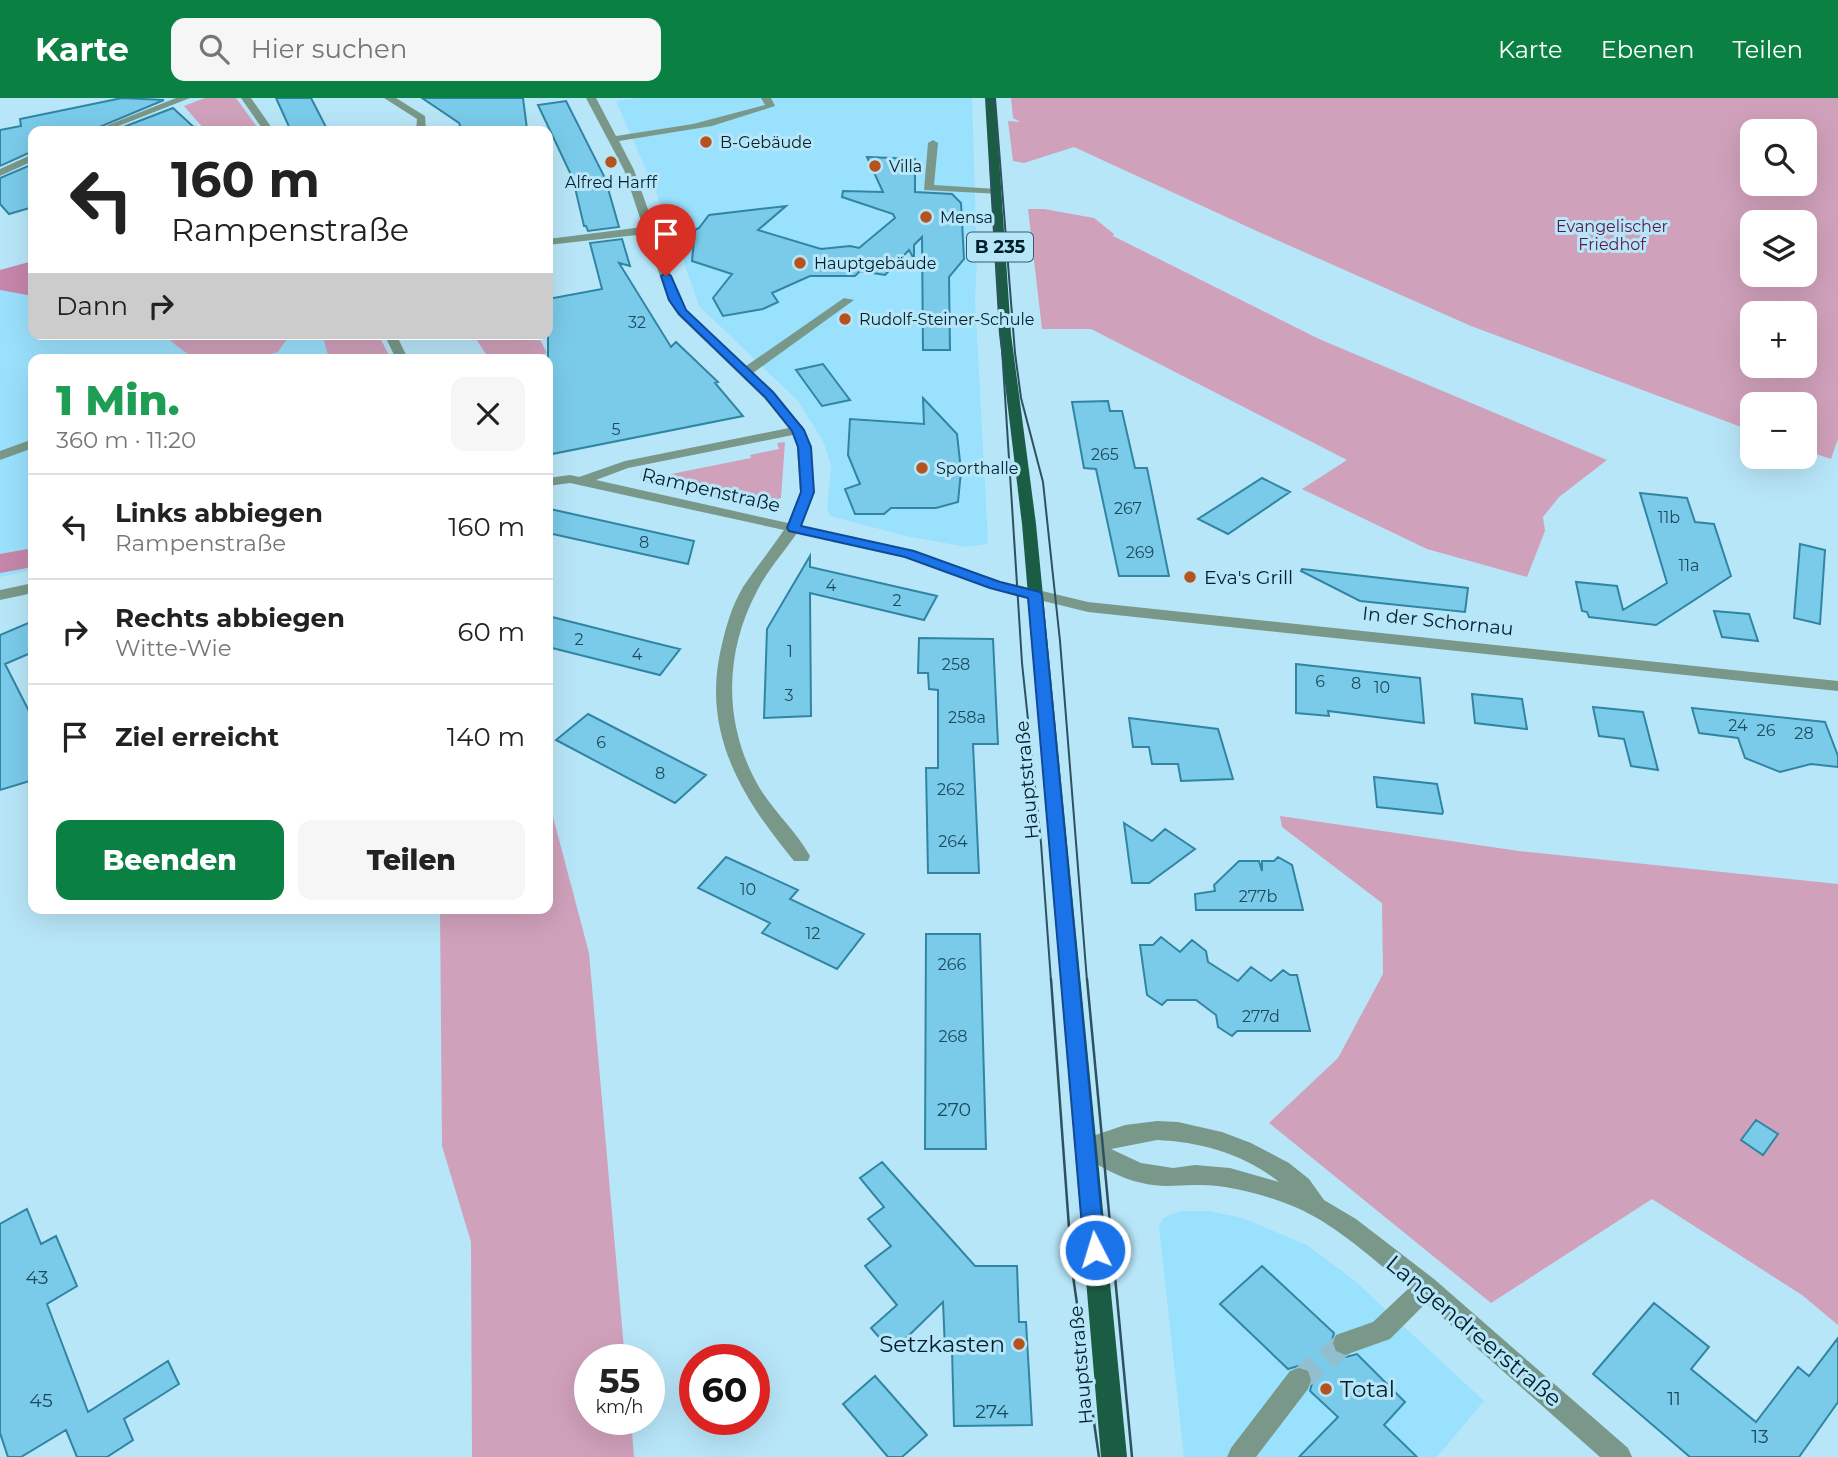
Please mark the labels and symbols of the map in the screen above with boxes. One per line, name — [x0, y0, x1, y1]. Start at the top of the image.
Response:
place label: B-Gebäude — [720, 133, 812, 152]
marker: B-Gebäude — [698, 134, 714, 150]
marker: Alfred Harff — [603, 154, 619, 170]
place label: Villa — [889, 157, 922, 176]
marker: Villa — [867, 158, 883, 174]
place label: Alfred Harff — [565, 173, 658, 192]
pin — [636, 204, 696, 276]
place label: Mensa — [940, 208, 993, 227]
marker: Mensa — [918, 209, 934, 225]
park label: Evangelischer Friedhof — [1556, 217, 1668, 254]
road number: B 235 — [967, 232, 1033, 262]
place label: Hauptgebäude — [814, 254, 936, 273]
marker: Hauptgebäude — [792, 255, 808, 271]
place label: Rudolf-Steiner-Schule — [859, 310, 1034, 329]
marker: Rudolf-Steiner-Schule — [837, 311, 853, 327]
house number: 32 — [628, 313, 646, 332]
house number: 5 — [611, 420, 621, 439]
house number: 265 — [1091, 445, 1119, 464]
place label: Sporthalle — [936, 459, 1018, 478]
marker: Sporthalle — [914, 460, 930, 476]
street label: Rampenstraße — [640, 463, 782, 517]
house number: 267 — [1114, 499, 1142, 518]
house number: 11b — [1658, 508, 1680, 527]
house number: 8 — [639, 533, 649, 552]
house number: 269 — [1126, 543, 1154, 562]
house number: 11a — [1679, 556, 1700, 575]
place label: Eva's Grill — [1204, 566, 1293, 589]
marker: Eva's Grill — [1182, 569, 1198, 585]
house number: 4 — [826, 576, 837, 595]
house number: 2 — [892, 591, 902, 610]
street label: In der Schornau — [1361, 602, 1515, 640]
house number: 2 — [574, 630, 584, 649]
house number: 1 — [787, 642, 793, 661]
house number: 4 — [632, 645, 643, 664]
house number: 258 — [942, 655, 970, 674]
house number: 6 — [1315, 672, 1325, 691]
house number: 8 — [1351, 674, 1361, 693]
house number: 10 — [1374, 678, 1390, 697]
house number: 3 — [784, 686, 794, 705]
house number: 258a — [948, 708, 986, 727]
house number: 24 — [1728, 716, 1748, 735]
street label: Hauptstraße — [1010, 720, 1044, 840]
house number: 26 — [1757, 721, 1776, 740]
house number: 28 — [1794, 724, 1814, 743]
house number: 6 — [596, 733, 606, 752]
house number: 8 — [655, 764, 665, 783]
house number: 262 — [937, 780, 965, 799]
house number: 264 — [938, 832, 968, 851]
house number: 10 — [740, 880, 756, 899]
house number: 277b — [1239, 887, 1278, 906]
house number: 12 — [806, 924, 820, 943]
house number: 266 — [938, 955, 967, 974]
house number: 277d — [1242, 1007, 1280, 1026]
house number: 268 — [938, 1027, 968, 1046]
house number: 270 — [937, 1098, 971, 1121]
position arrow — [1058, 1213, 1132, 1287]
street label: Langendreerstraße — [1380, 1249, 1568, 1413]
house number: 43 — [26, 1266, 49, 1289]
street label: Hauptstraße — [1064, 1305, 1098, 1425]
place label: Setzkasten — [879, 1330, 1005, 1358]
marker: Setzkasten — [1011, 1336, 1027, 1352]
speed limit sign: 60 — [679, 1344, 770, 1435]
place label: Total — [1340, 1375, 1395, 1403]
marker: Total — [1318, 1381, 1334, 1397]
house number: 11 — [1667, 1387, 1681, 1410]
house number: 45 — [29, 1389, 53, 1412]
house number: 274 — [975, 1400, 1009, 1423]
house number: 13 — [1751, 1425, 1769, 1448]

